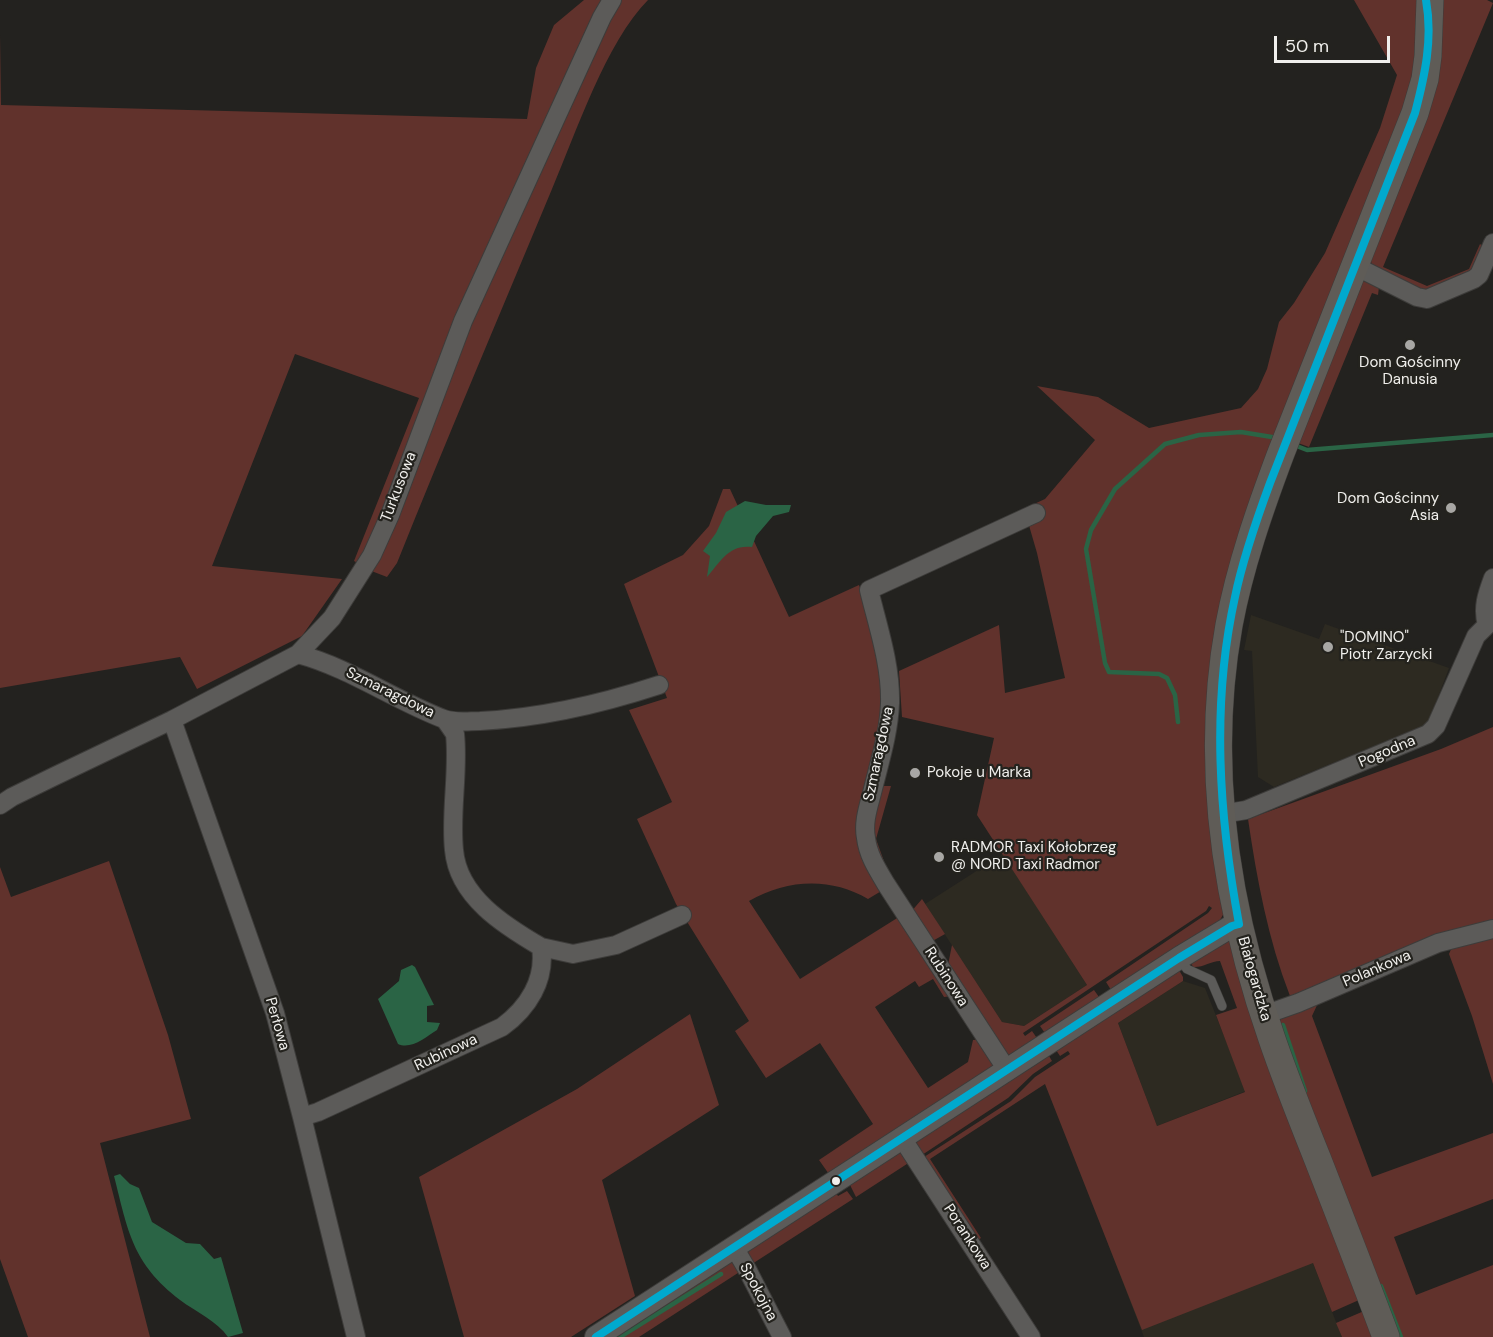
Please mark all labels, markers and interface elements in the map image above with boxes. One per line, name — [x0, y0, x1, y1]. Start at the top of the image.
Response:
scale bar — [1277, 24, 1392, 62]
text: 50 m — [1285, 34, 1329, 58]
marker: Dom Gościnny Danusia — [1403, 338, 1417, 352]
place label: Dom Gościnny Danusia — [1359, 354, 1461, 389]
street label: Turkusowa — [377, 449, 421, 525]
place label: Dom Gościnny Asia — [1337, 490, 1439, 525]
marker: Dom Gościnny Asia — [1444, 501, 1458, 515]
place label: "DOMINO" Piotr Zarzycki — [1340, 629, 1432, 664]
marker: "DOMINO" Piotr Zarzycki — [1321, 640, 1335, 654]
street label: Szmaragdowa — [343, 664, 437, 722]
street label: Szmaragdowa — [860, 705, 898, 803]
street label: Pogodna — [1356, 732, 1418, 772]
place label: Pokoje u Marka — [927, 764, 1031, 782]
marker: Pokoje u Marka — [908, 766, 922, 780]
place label: RADMOR Taxi Kołobrzeg @ NORD Taxi Radmor — [951, 839, 1116, 874]
marker: RADMOR Taxi Kołobrzeg @ NORD Taxi Radmor — [932, 850, 946, 864]
street label: Białogardzka — [1233, 935, 1275, 1023]
street label: Rubinowa — [920, 944, 972, 1010]
street label: Polankowa — [1340, 947, 1414, 991]
street label: Perłowa — [261, 996, 293, 1052]
street label: Rubinowa — [412, 1031, 480, 1075]
unlabelled marker — [830, 1175, 842, 1187]
street label: Porankowa — [939, 1201, 995, 1273]
street label: Spokojna — [735, 1260, 781, 1324]

